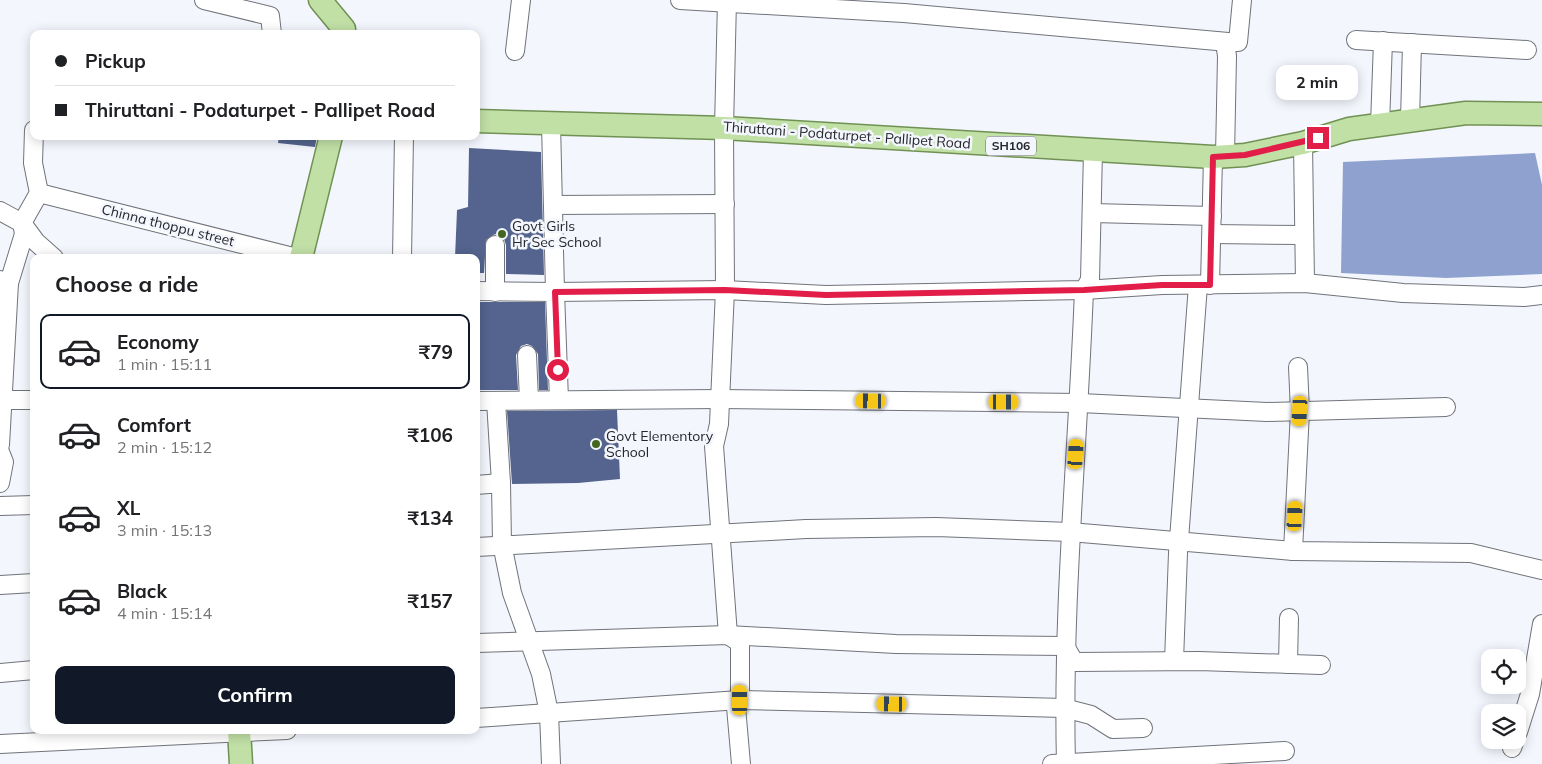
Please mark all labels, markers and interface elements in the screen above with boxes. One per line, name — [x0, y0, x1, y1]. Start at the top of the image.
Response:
text: Pickup — [85, 49, 146, 73]
callout: 2 min — [1277, 66, 1359, 100]
text: 2 min — [1296, 72, 1338, 92]
text: Thiruttani - Podaturpet - Pallipet Road — [85, 98, 435, 122]
street label: Thiruttani - Podaturpet - Pallipet Road — [723, 117, 971, 153]
route end — [1307, 127, 1329, 149]
road number: SH106 — [986, 136, 1036, 156]
street label: Chinna thoppu street — [100, 200, 236, 250]
place label: Govt Girls Hr Sec School — [512, 217, 602, 251]
marker: Govt Girls Hr Sec School — [496, 228, 508, 240]
text: Choose a ride — [55, 270, 198, 298]
icon: car — [57, 329, 102, 374]
text: Economy — [117, 330, 199, 354]
text: ₹79 — [419, 340, 453, 364]
text: 1 min · 15:11 — [117, 354, 212, 374]
route start — [547, 359, 569, 381]
car — [855, 393, 886, 409]
car — [989, 395, 1019, 410]
car — [1291, 396, 1308, 426]
icon: car — [57, 412, 102, 457]
text: Comfort — [117, 413, 191, 437]
text: ₹106 — [407, 423, 453, 447]
place label: Govt Elementory School — [606, 427, 714, 461]
text: 2 min · 15:12 — [117, 437, 212, 457]
marker: Govt Elementory School — [590, 438, 602, 450]
car — [1067, 439, 1084, 469]
icon: car — [57, 495, 102, 540]
text: XL — [117, 496, 140, 520]
car — [1286, 501, 1303, 531]
text: ₹134 — [407, 506, 453, 530]
text: 3 min · 15:13 — [117, 520, 212, 540]
icon: car — [57, 578, 102, 623]
text: Black — [117, 579, 167, 603]
text: ₹157 — [407, 589, 453, 613]
text: 4 min · 15:14 — [117, 603, 212, 623]
map controls — [1481, 649, 1526, 749]
button: locate — [1481, 649, 1526, 694]
button: Confirm — [55, 666, 455, 724]
car — [732, 685, 747, 715]
car — [876, 696, 907, 712]
button: layers — [1481, 704, 1526, 749]

